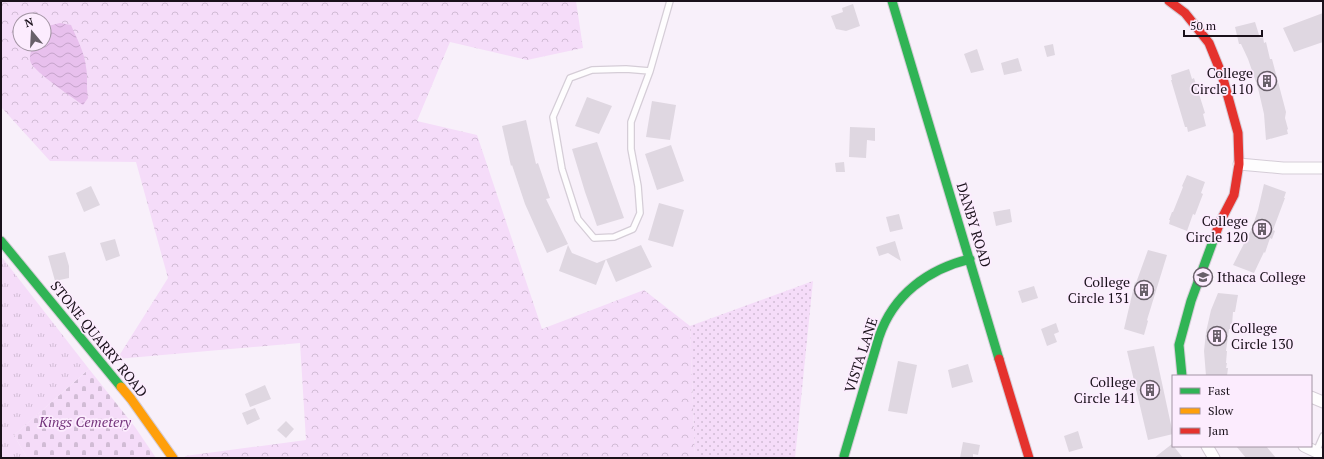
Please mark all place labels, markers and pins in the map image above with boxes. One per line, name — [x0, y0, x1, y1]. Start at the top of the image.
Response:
place label: College Circle 110 — [1191, 63, 1253, 98]
building icon: College Circle 110 — [1256, 70, 1278, 92]
place label: College Circle 120 — [1186, 211, 1248, 246]
building icon: College Circle 120 — [1251, 218, 1273, 240]
school or university icon: Ithaca College — [1192, 266, 1214, 288]
place label: Ithaca College — [1217, 267, 1306, 286]
place label: College Circle 131 — [1068, 272, 1130, 307]
building icon: College Circle 131 — [1133, 279, 1155, 301]
place label: College Circle 130 — [1231, 318, 1293, 353]
building icon: College Circle 130 — [1206, 325, 1228, 347]
place label: College Circle 141 — [1074, 372, 1136, 407]
building icon: College Circle 141 — [1139, 379, 1161, 401]

